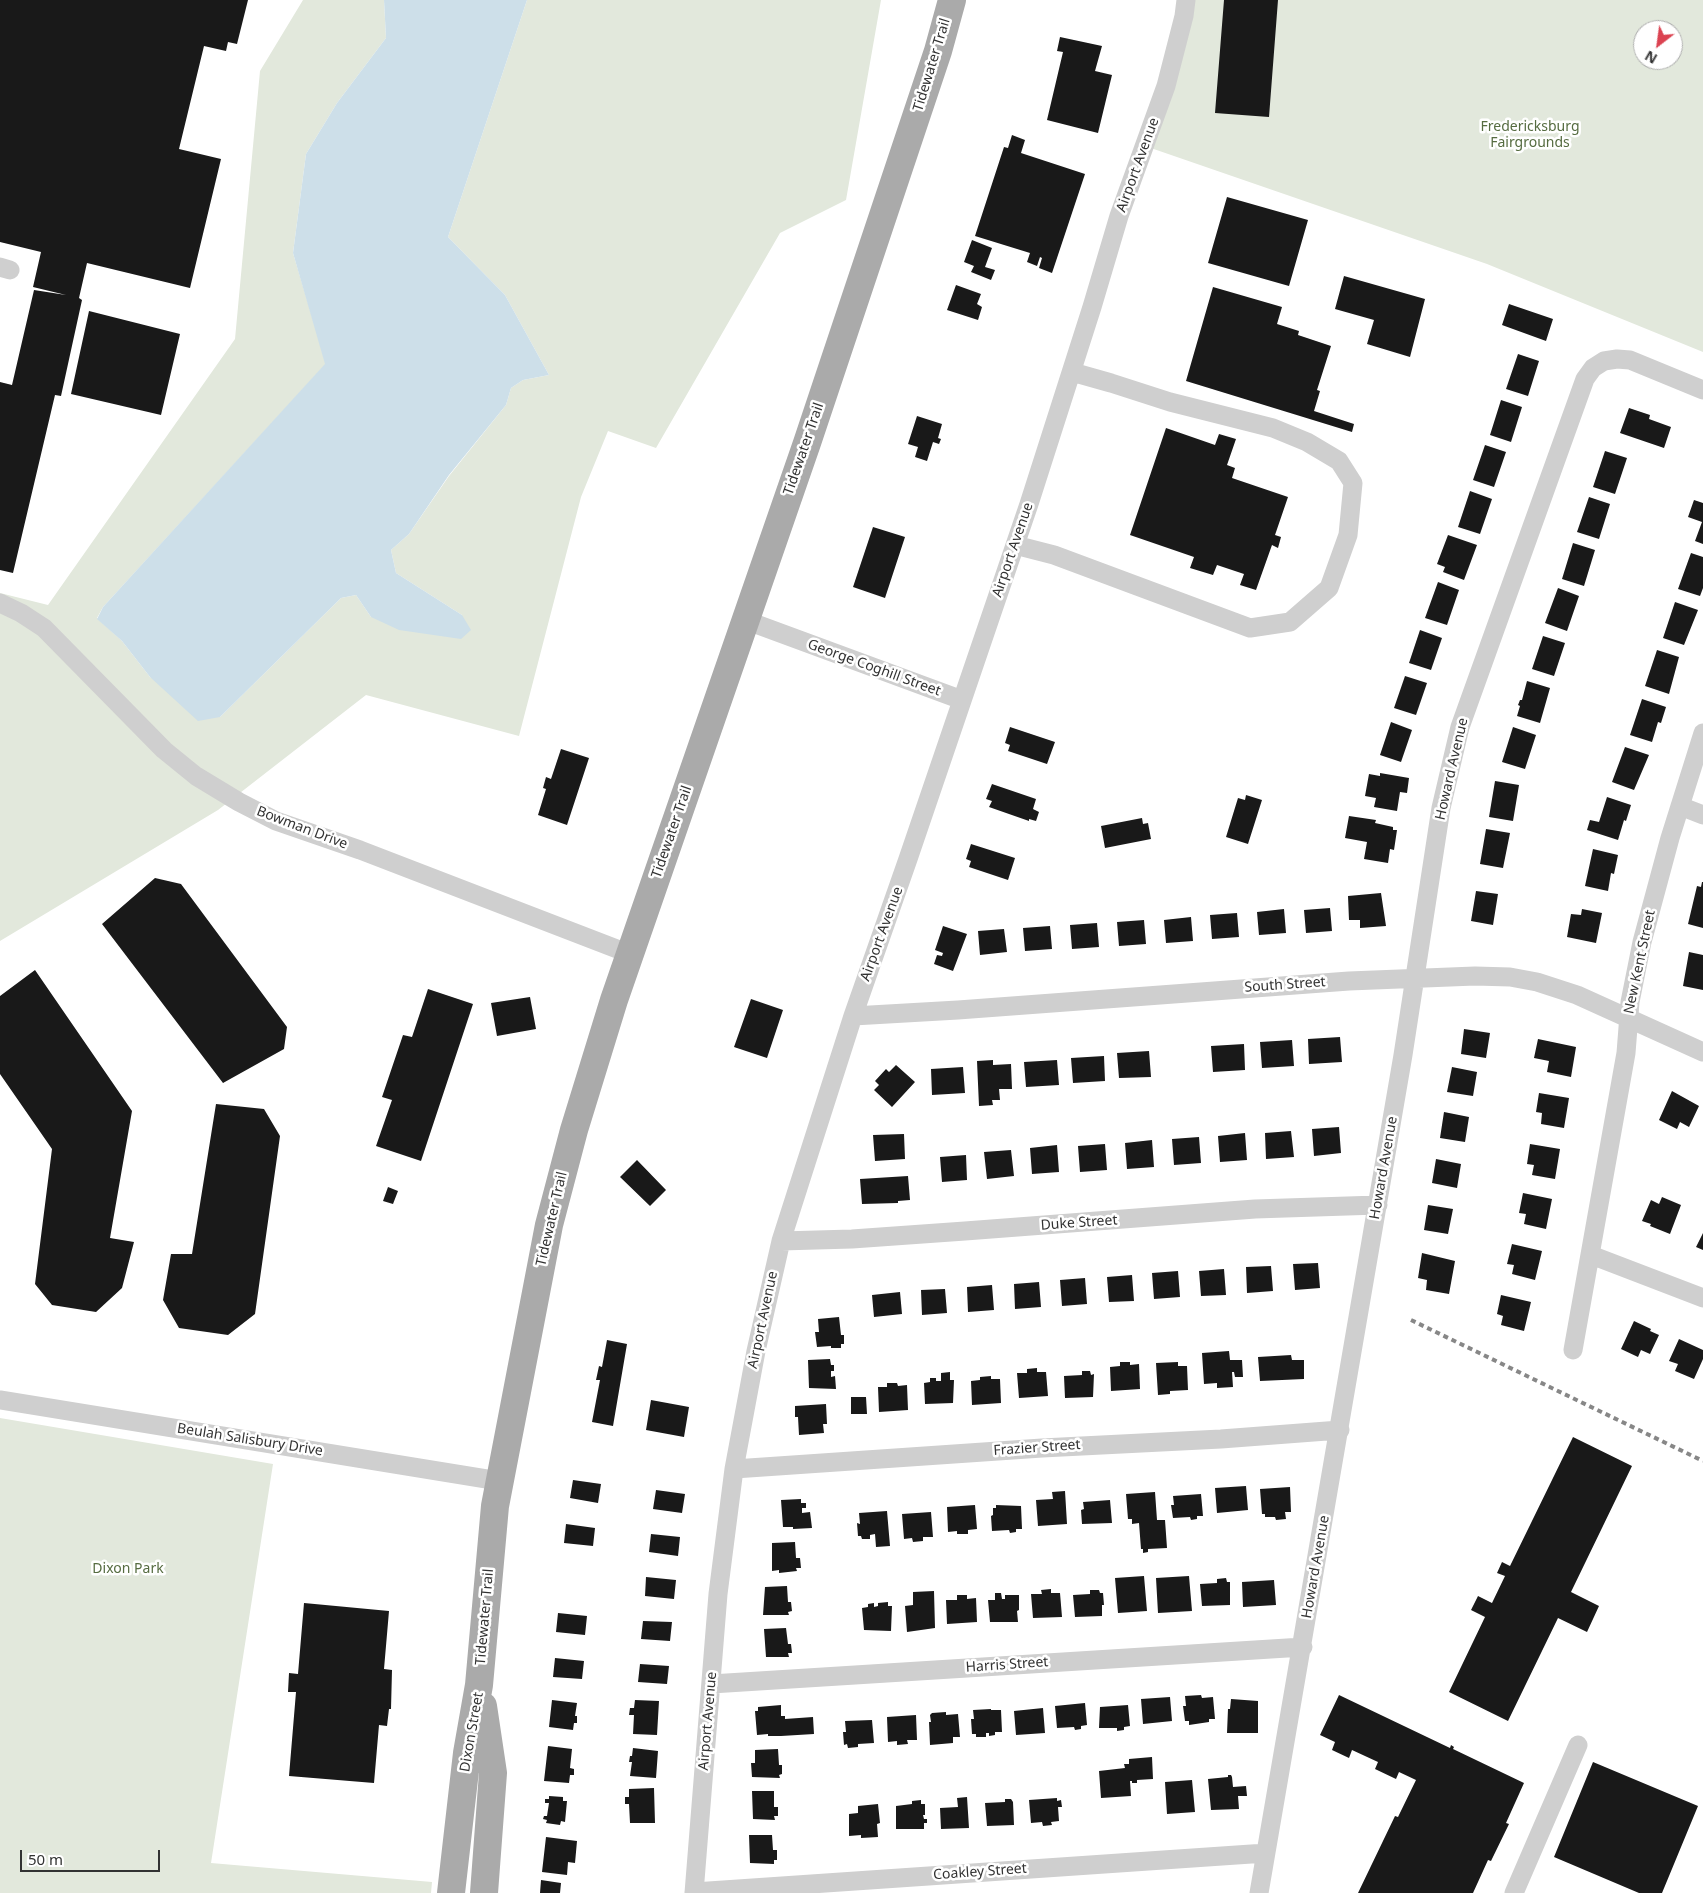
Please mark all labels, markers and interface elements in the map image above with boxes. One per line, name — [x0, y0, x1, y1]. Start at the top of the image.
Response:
street label: Tidewater Trail — [910, 16, 954, 114]
north arrow — [1633, 20, 1683, 70]
text: N — [1641, 46, 1660, 69]
street label: Airport Avenue — [1113, 116, 1163, 214]
park label: Fredericksburg Fairgrounds — [1481, 119, 1579, 152]
street label: Tidewater Trail — [780, 401, 828, 497]
street label: Airport Avenue — [989, 500, 1037, 600]
street label: George Coghill Street — [805, 636, 943, 700]
street label: Howard Avenue — [1432, 716, 1472, 822]
street label: Tidewater Trail — [648, 784, 696, 880]
street label: Bowman Drive — [254, 803, 350, 853]
street label: Airport Avenue — [857, 885, 907, 983]
street label: New Kent Street — [1621, 908, 1659, 1016]
street label: South Street — [1244, 974, 1326, 996]
street label: Howard Avenue — [1367, 1115, 1401, 1221]
street label: Tidewater Trail — [533, 1170, 571, 1268]
street label: Duke Street — [1040, 1212, 1118, 1234]
street label: Airport Avenue — [744, 1270, 782, 1370]
street label: Beulah Salisbury Drive — [176, 1420, 324, 1460]
street label: Frazier Street — [993, 1437, 1081, 1459]
street label: Howard Avenue — [1299, 1514, 1333, 1620]
park label: Dixon Park — [92, 1561, 164, 1577]
street label: Tidewater Trail — [472, 1568, 498, 1666]
street label: Harris Street — [965, 1654, 1049, 1676]
street label: Airport Avenue — [695, 1671, 721, 1771]
street label: Dixon Street — [457, 1691, 487, 1773]
scale bar — [22, 1840, 162, 1872]
text: 50 m — [28, 1849, 63, 1869]
street label: Coakley Street — [933, 1860, 1027, 1884]

